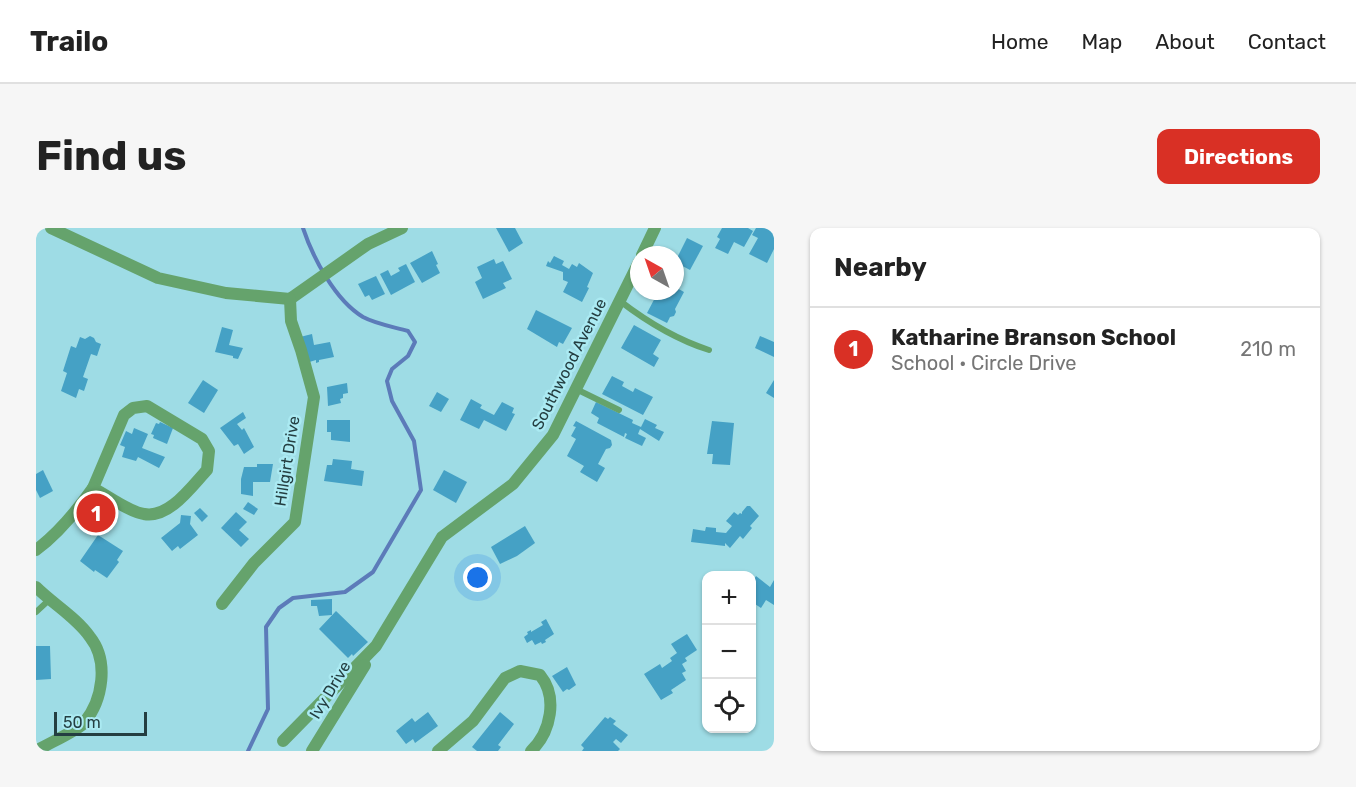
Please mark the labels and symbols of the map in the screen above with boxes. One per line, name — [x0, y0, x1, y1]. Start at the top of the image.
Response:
north arrow — [630, 246, 684, 300]
street label: Southwood Avenue — [528, 295, 610, 433]
street label: Hillgirt Drive — [270, 414, 304, 508]
pin: 1 — [76, 490, 116, 536]
your location — [463, 563, 492, 592]
street label: Ivy Drive — [305, 658, 355, 722]
scale bar — [54, 709, 147, 736]

